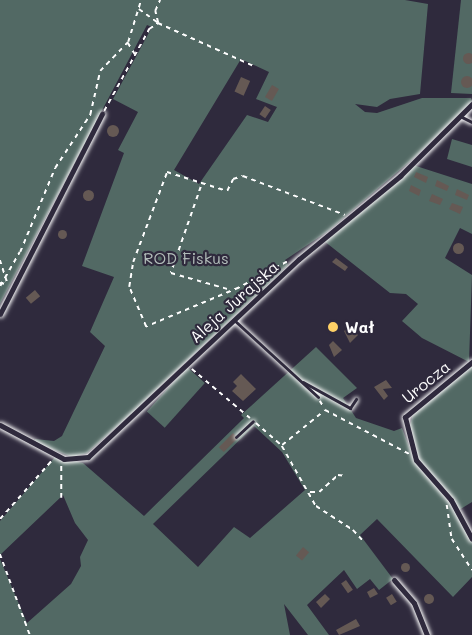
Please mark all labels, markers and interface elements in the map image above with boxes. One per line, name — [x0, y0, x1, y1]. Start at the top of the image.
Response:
park label: ROD Fiskus — [143, 248, 229, 268]
street label: Aleja Jurajska — [186, 257, 282, 347]
place label: Wał — [345, 317, 374, 337]
marker: Wał — [326, 320, 340, 334]
street label: Urocza — [398, 357, 454, 407]

